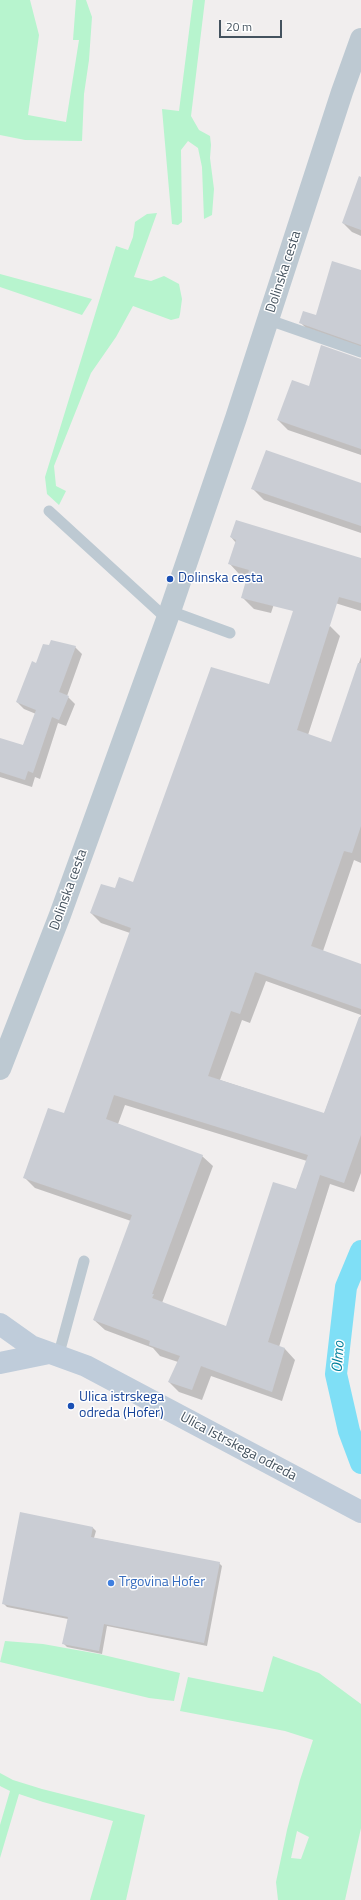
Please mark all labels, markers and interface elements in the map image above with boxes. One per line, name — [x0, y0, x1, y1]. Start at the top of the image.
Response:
scale bar — [221, 12, 284, 38]
text: 20 m — [226, 17, 252, 36]
street label: Dolinska cesta — [263, 229, 305, 315]
place label: Dolinska cesta — [178, 571, 263, 587]
marker: Dolinska cesta — [165, 574, 175, 584]
street label: Dolinska cesta — [47, 847, 91, 933]
water label: Olmo — [329, 1341, 349, 1373]
place label: Ulica istrskega odreda (Hofer) — [79, 1390, 164, 1422]
marker: Ulica istrskega odreda (Hofer) — [66, 1401, 76, 1411]
street label: Ulica Istrskega odreda — [177, 1409, 299, 1485]
place label: Trgovina Hofer — [119, 1575, 205, 1591]
marker: Trgovina Hofer — [106, 1578, 116, 1588]

